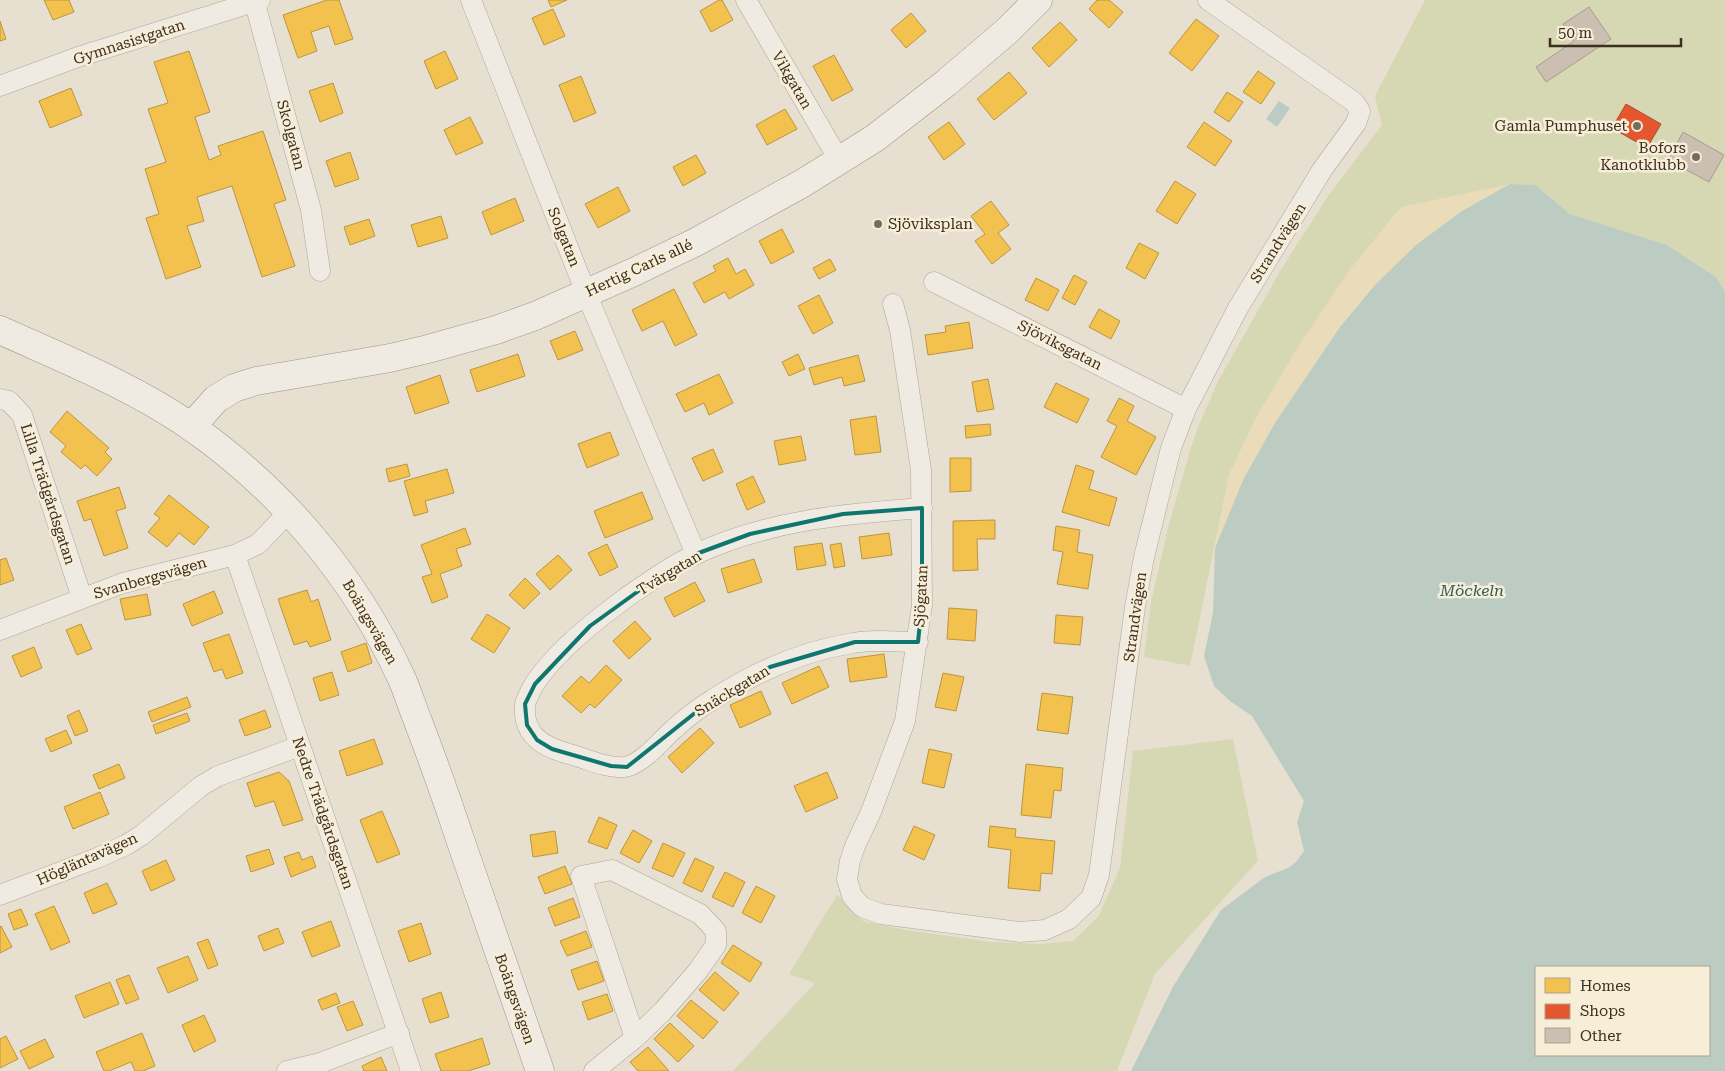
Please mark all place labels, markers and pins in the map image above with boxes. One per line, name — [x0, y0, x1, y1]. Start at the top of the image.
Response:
place label: Gamla Pumphuset — [1494, 117, 1627, 135]
marker: Gamla Pumphuset — [1631, 120, 1643, 132]
place label: Bofors Kanotklubb — [1600, 139, 1686, 174]
marker: Bofors Kanotklubb — [1690, 151, 1702, 163]
place label: Sjöviksplan — [888, 215, 973, 233]
marker: Sjöviksplan — [872, 218, 884, 230]

